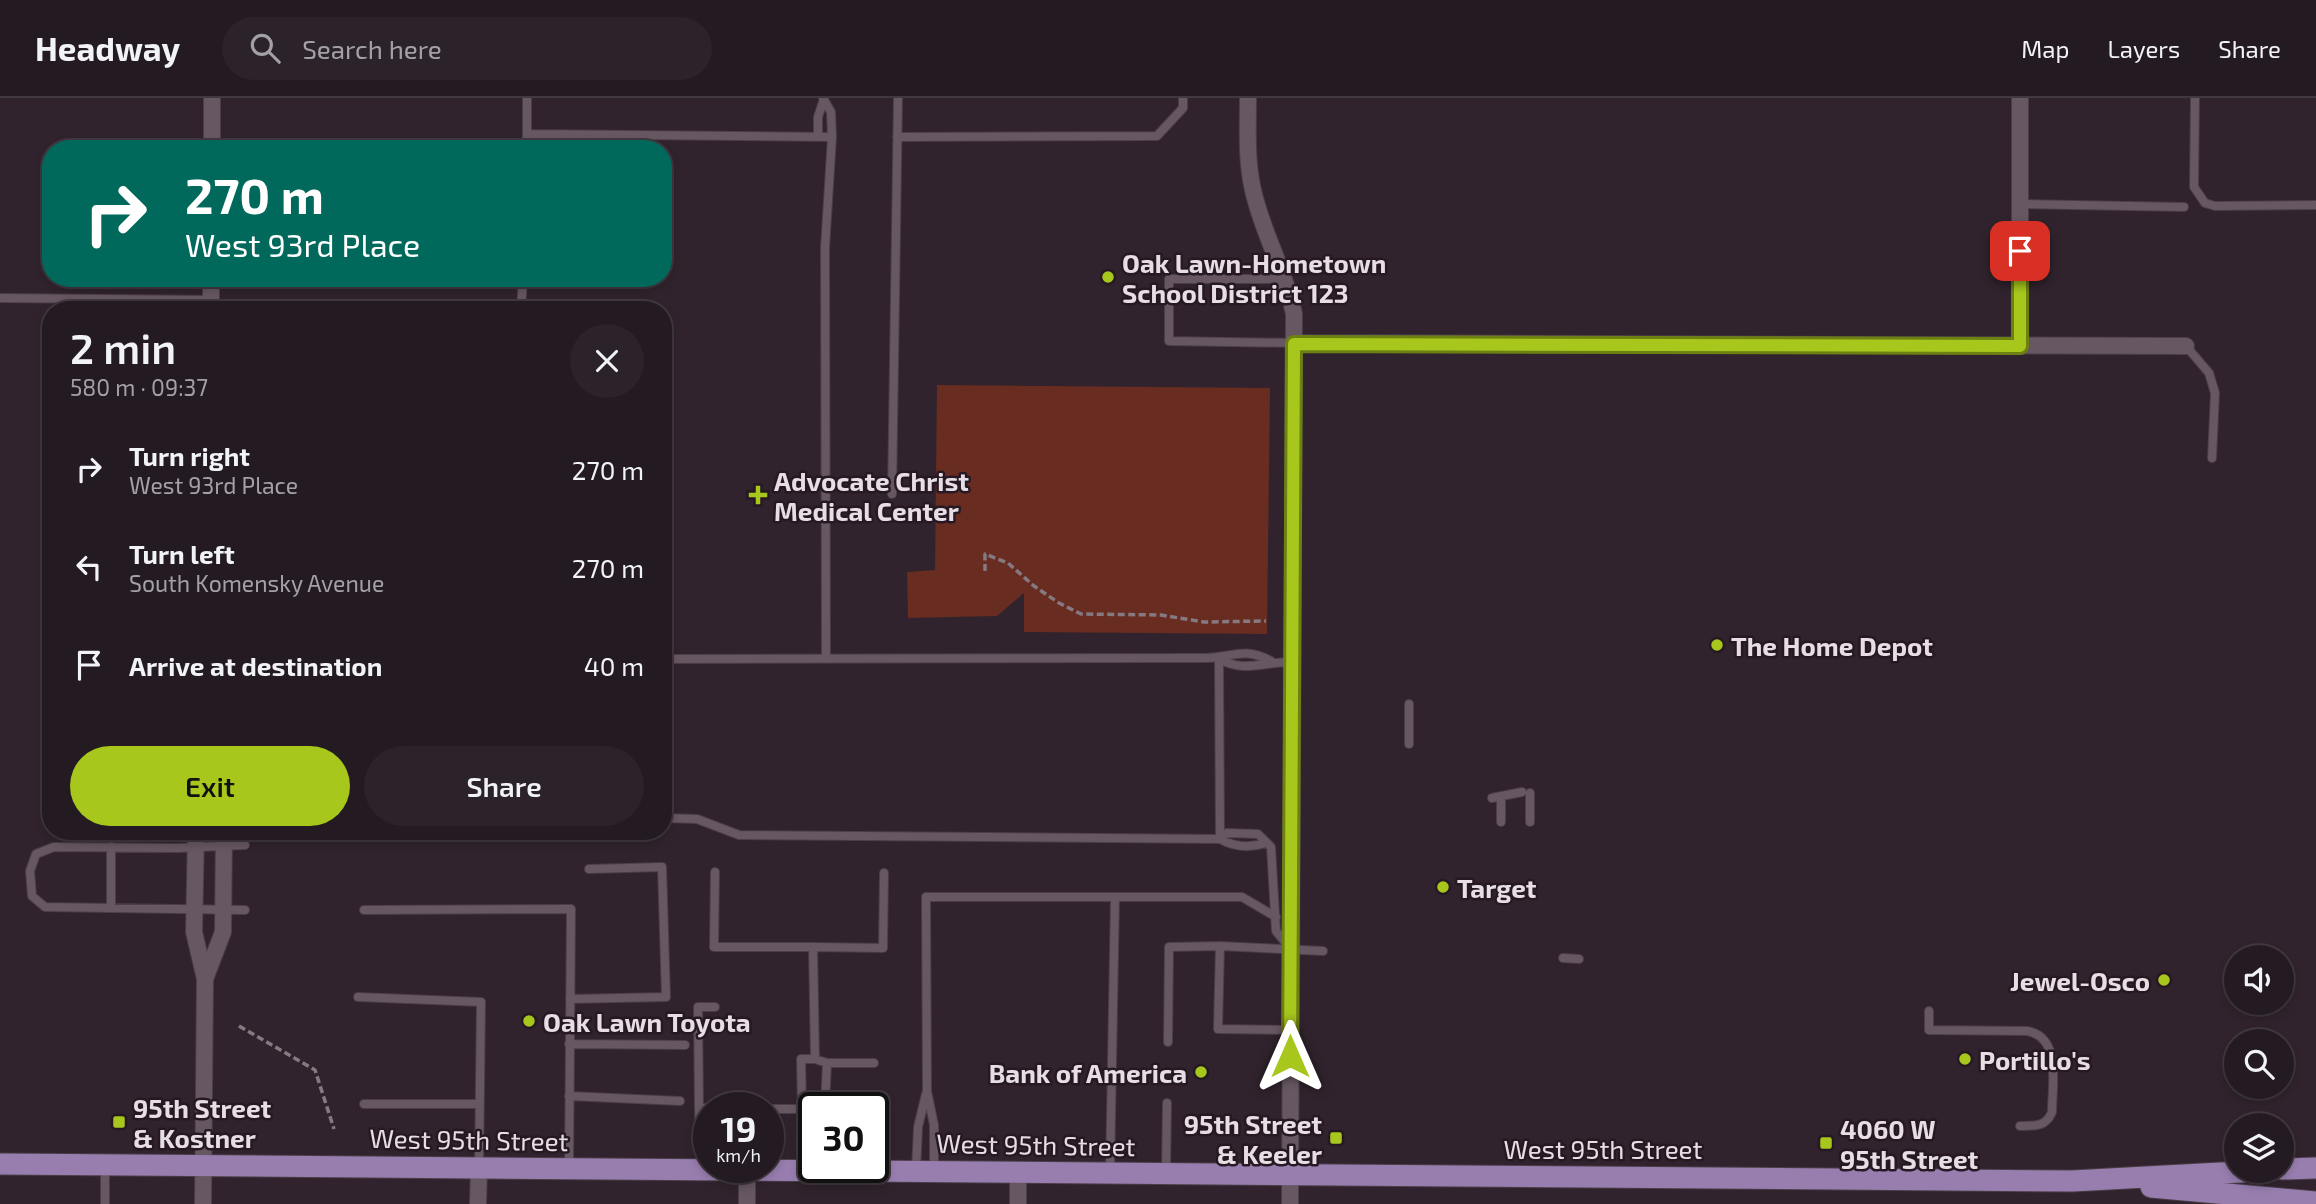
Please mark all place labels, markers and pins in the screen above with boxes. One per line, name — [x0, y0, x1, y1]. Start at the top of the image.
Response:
pin — [1990, 221, 2050, 281]
place label: Oak Lawn-Hometown School District 123 — [1122, 247, 1386, 308]
marker: Oak Lawn-Hometown School District 123 — [1100, 269, 1116, 285]
place label: Advocate Christ Medical Center — [774, 465, 969, 526]
marker: Advocate Christ Medical Center — [748, 485, 768, 505]
place label: The Home Depot — [1731, 630, 1933, 661]
marker: The Home Depot — [1709, 637, 1725, 653]
place label: Target — [1457, 872, 1537, 903]
marker: Target — [1435, 879, 1451, 895]
place label: Jewel-Osco — [2010, 965, 2150, 996]
marker: Jewel-Osco — [2156, 972, 2172, 988]
place label: Oak Lawn Toyota — [543, 1006, 751, 1038]
marker: Oak Lawn Toyota — [521, 1013, 537, 1029]
place label: Portillo's — [1979, 1044, 2091, 1075]
marker: Portillo's — [1957, 1051, 1973, 1067]
place label: Bank of America — [989, 1057, 1187, 1088]
marker: Bank of America — [1193, 1064, 1209, 1080]
place label: 95th Street & Kostner — [133, 1092, 272, 1153]
place label: 95th Street & Keeler — [1184, 1108, 1322, 1169]
place label: 4060 W 95th Street — [1840, 1113, 1979, 1174]
marker: 95th Street & Kostner — [111, 1114, 127, 1130]
marker: 95th Street & Keeler — [1328, 1130, 1344, 1146]
marker: 4060 W 95th Street — [1818, 1135, 1834, 1151]

